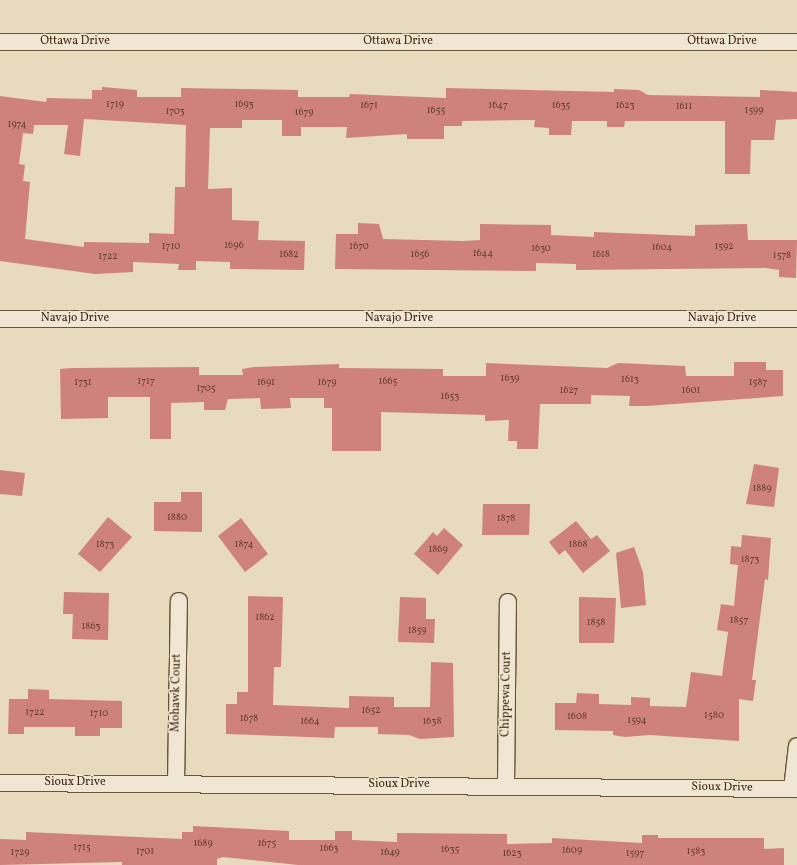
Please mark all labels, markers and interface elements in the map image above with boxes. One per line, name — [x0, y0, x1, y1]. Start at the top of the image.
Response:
street label: Ottawa Drive — [40, 35, 110, 49]
street label: Ottawa Drive — [363, 35, 433, 49]
street label: Ottawa Drive — [687, 35, 757, 49]
house number: 1719 — [106, 99, 124, 111]
house number: 1693 — [234, 99, 254, 111]
house number: 1671 — [360, 100, 378, 112]
house number: 1647 — [488, 100, 508, 112]
house number: 1635 — [552, 100, 570, 112]
house number: 1623 — [615, 100, 635, 112]
house number: 1611 — [676, 101, 692, 113]
house number: 1655 — [427, 105, 445, 117]
house number: 1599 — [745, 105, 763, 117]
house number: 1703 — [165, 106, 185, 118]
house number: 1679 — [295, 107, 313, 119]
house number: 1974 — [8, 119, 26, 131]
house number: 1696 — [224, 240, 244, 252]
house number: 1710 — [162, 241, 180, 253]
house number: 1670 — [349, 241, 369, 253]
house number: 1592 — [714, 241, 734, 253]
house number: 1604 — [652, 242, 672, 254]
house number: 1630 — [531, 243, 551, 255]
house number: 1644 — [473, 248, 493, 260]
house number: 1682 — [279, 249, 299, 261]
house number: 1656 — [411, 249, 429, 261]
house number: 1618 — [592, 249, 610, 261]
house number: 1578 — [773, 250, 791, 262]
house number: 1722 — [98, 251, 118, 263]
street label: Navajo Drive — [41, 312, 109, 326]
street label: Navajo Drive — [365, 312, 433, 326]
street label: Navajo Drive — [688, 312, 756, 326]
house number: 1639 — [501, 373, 519, 385]
house number: 1613 — [621, 374, 639, 386]
house number: 1717 — [137, 376, 155, 388]
house number: 1665 — [379, 376, 397, 388]
house number: 1731 — [74, 377, 92, 389]
house number: 1691 — [257, 377, 275, 389]
house number: 1679 — [318, 377, 336, 389]
house number: 1587 — [749, 377, 767, 389]
house number: 1705 — [196, 383, 216, 395]
house number: 1627 — [560, 385, 578, 397]
house number: 1601 — [682, 385, 700, 397]
house number: 1653 — [441, 391, 459, 403]
house number: 1889 — [752, 483, 772, 495]
house number: 1880 — [167, 512, 187, 524]
house number: 1878 — [497, 513, 515, 525]
house number: 1873 — [96, 539, 114, 551]
house number: 1874 — [235, 539, 253, 551]
house number: 1868 — [568, 539, 588, 551]
house number: 1869 — [428, 544, 448, 556]
house number: 1873 — [741, 554, 759, 566]
house number: 1862 — [255, 612, 275, 624]
house number: 1857 — [730, 615, 748, 627]
house number: 1858 — [587, 617, 605, 629]
house number: 1863 — [81, 621, 101, 633]
house number: 1859 — [408, 625, 426, 637]
street label: Chippewa Court — [499, 651, 515, 737]
street label: Mohawk Court — [169, 654, 185, 732]
house number: 1652 — [361, 705, 381, 717]
house number: 1722 — [25, 707, 45, 719]
house number: 1710 — [90, 708, 108, 720]
house number: 1580 — [704, 710, 724, 722]
house number: 1608 — [567, 711, 587, 723]
house number: 1678 — [240, 713, 258, 725]
house number: 1594 — [627, 715, 647, 727]
house number: 1664 — [300, 716, 320, 728]
house number: 1638 — [422, 716, 442, 728]
street label: Sioux Drive — [44, 776, 106, 790]
street label: Sioux Drive — [368, 778, 430, 792]
street label: Sioux Drive — [691, 780, 753, 796]
house number: 1689 — [193, 838, 213, 850]
house number: 1675 — [258, 838, 276, 850]
house number: 1715 — [73, 842, 91, 854]
house number: 1663 — [320, 843, 338, 855]
house number: 1635 — [441, 844, 459, 856]
house number: 1609 — [562, 845, 582, 857]
house number: 1701 — [136, 846, 154, 858]
house number: 1583 — [687, 846, 705, 858]
house number: 1729 — [11, 847, 29, 859]
house number: 1649 — [380, 847, 400, 859]
house number: 1623 — [502, 848, 522, 860]
house number: 1597 — [626, 848, 644, 860]

